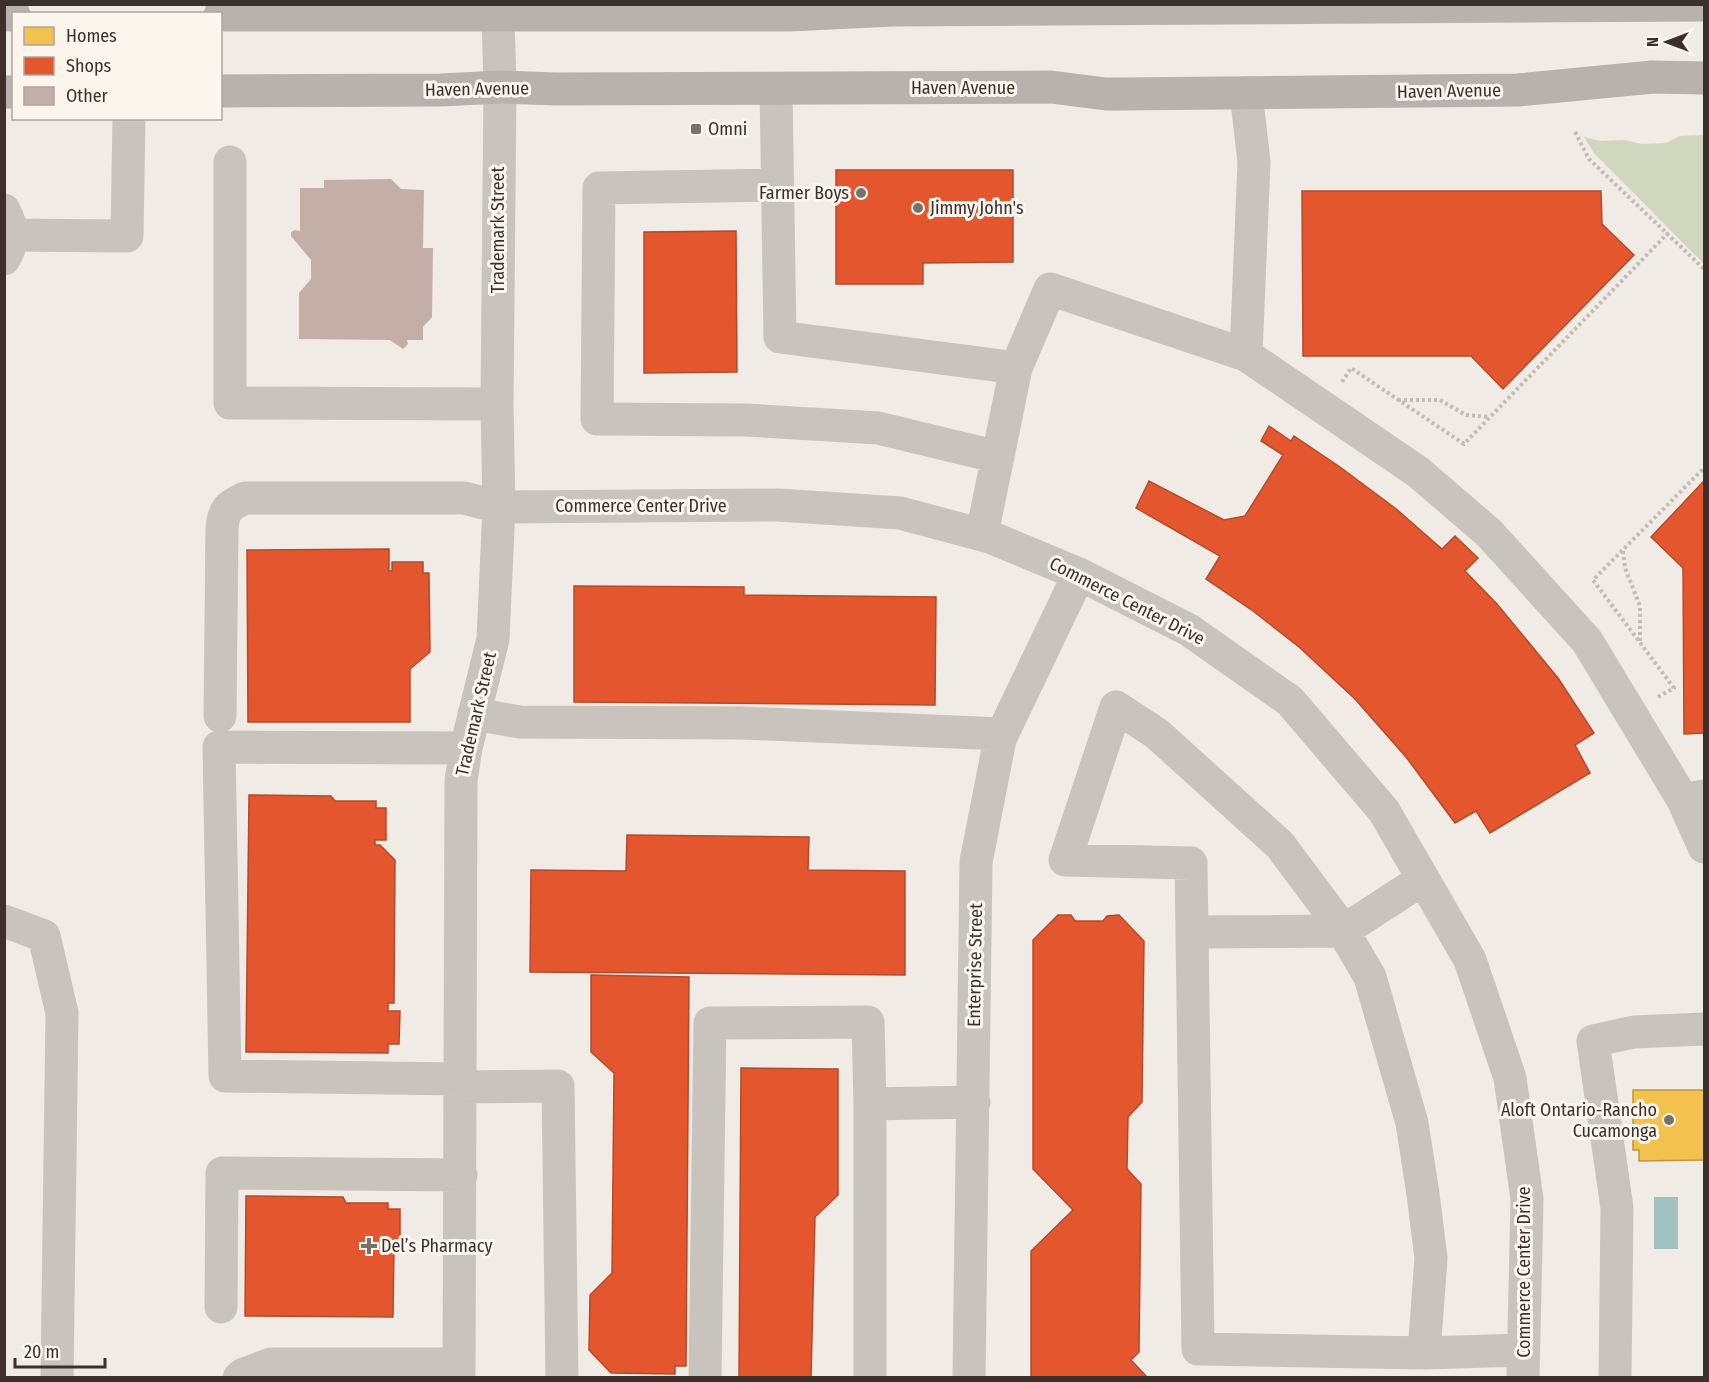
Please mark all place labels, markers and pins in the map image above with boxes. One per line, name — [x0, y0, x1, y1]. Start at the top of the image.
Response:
place label: Omni — [708, 118, 747, 140]
marker: Omni — [689, 122, 703, 136]
place label: Farmer Boys — [759, 182, 849, 204]
marker: Farmer Boys — [854, 186, 868, 200]
place label: Jimmy John's — [930, 197, 1024, 219]
marker: Jimmy John's — [911, 201, 925, 215]
place label: Aloft Ontario-Rancho Cucamonga — [1501, 1099, 1657, 1142]
marker: Aloft Ontario-Rancho Cucamonga — [1662, 1113, 1676, 1127]
place label: Del’s Pharmacy — [381, 1235, 492, 1257]
marker: Del’s Pharmacy — [362, 1239, 376, 1253]

